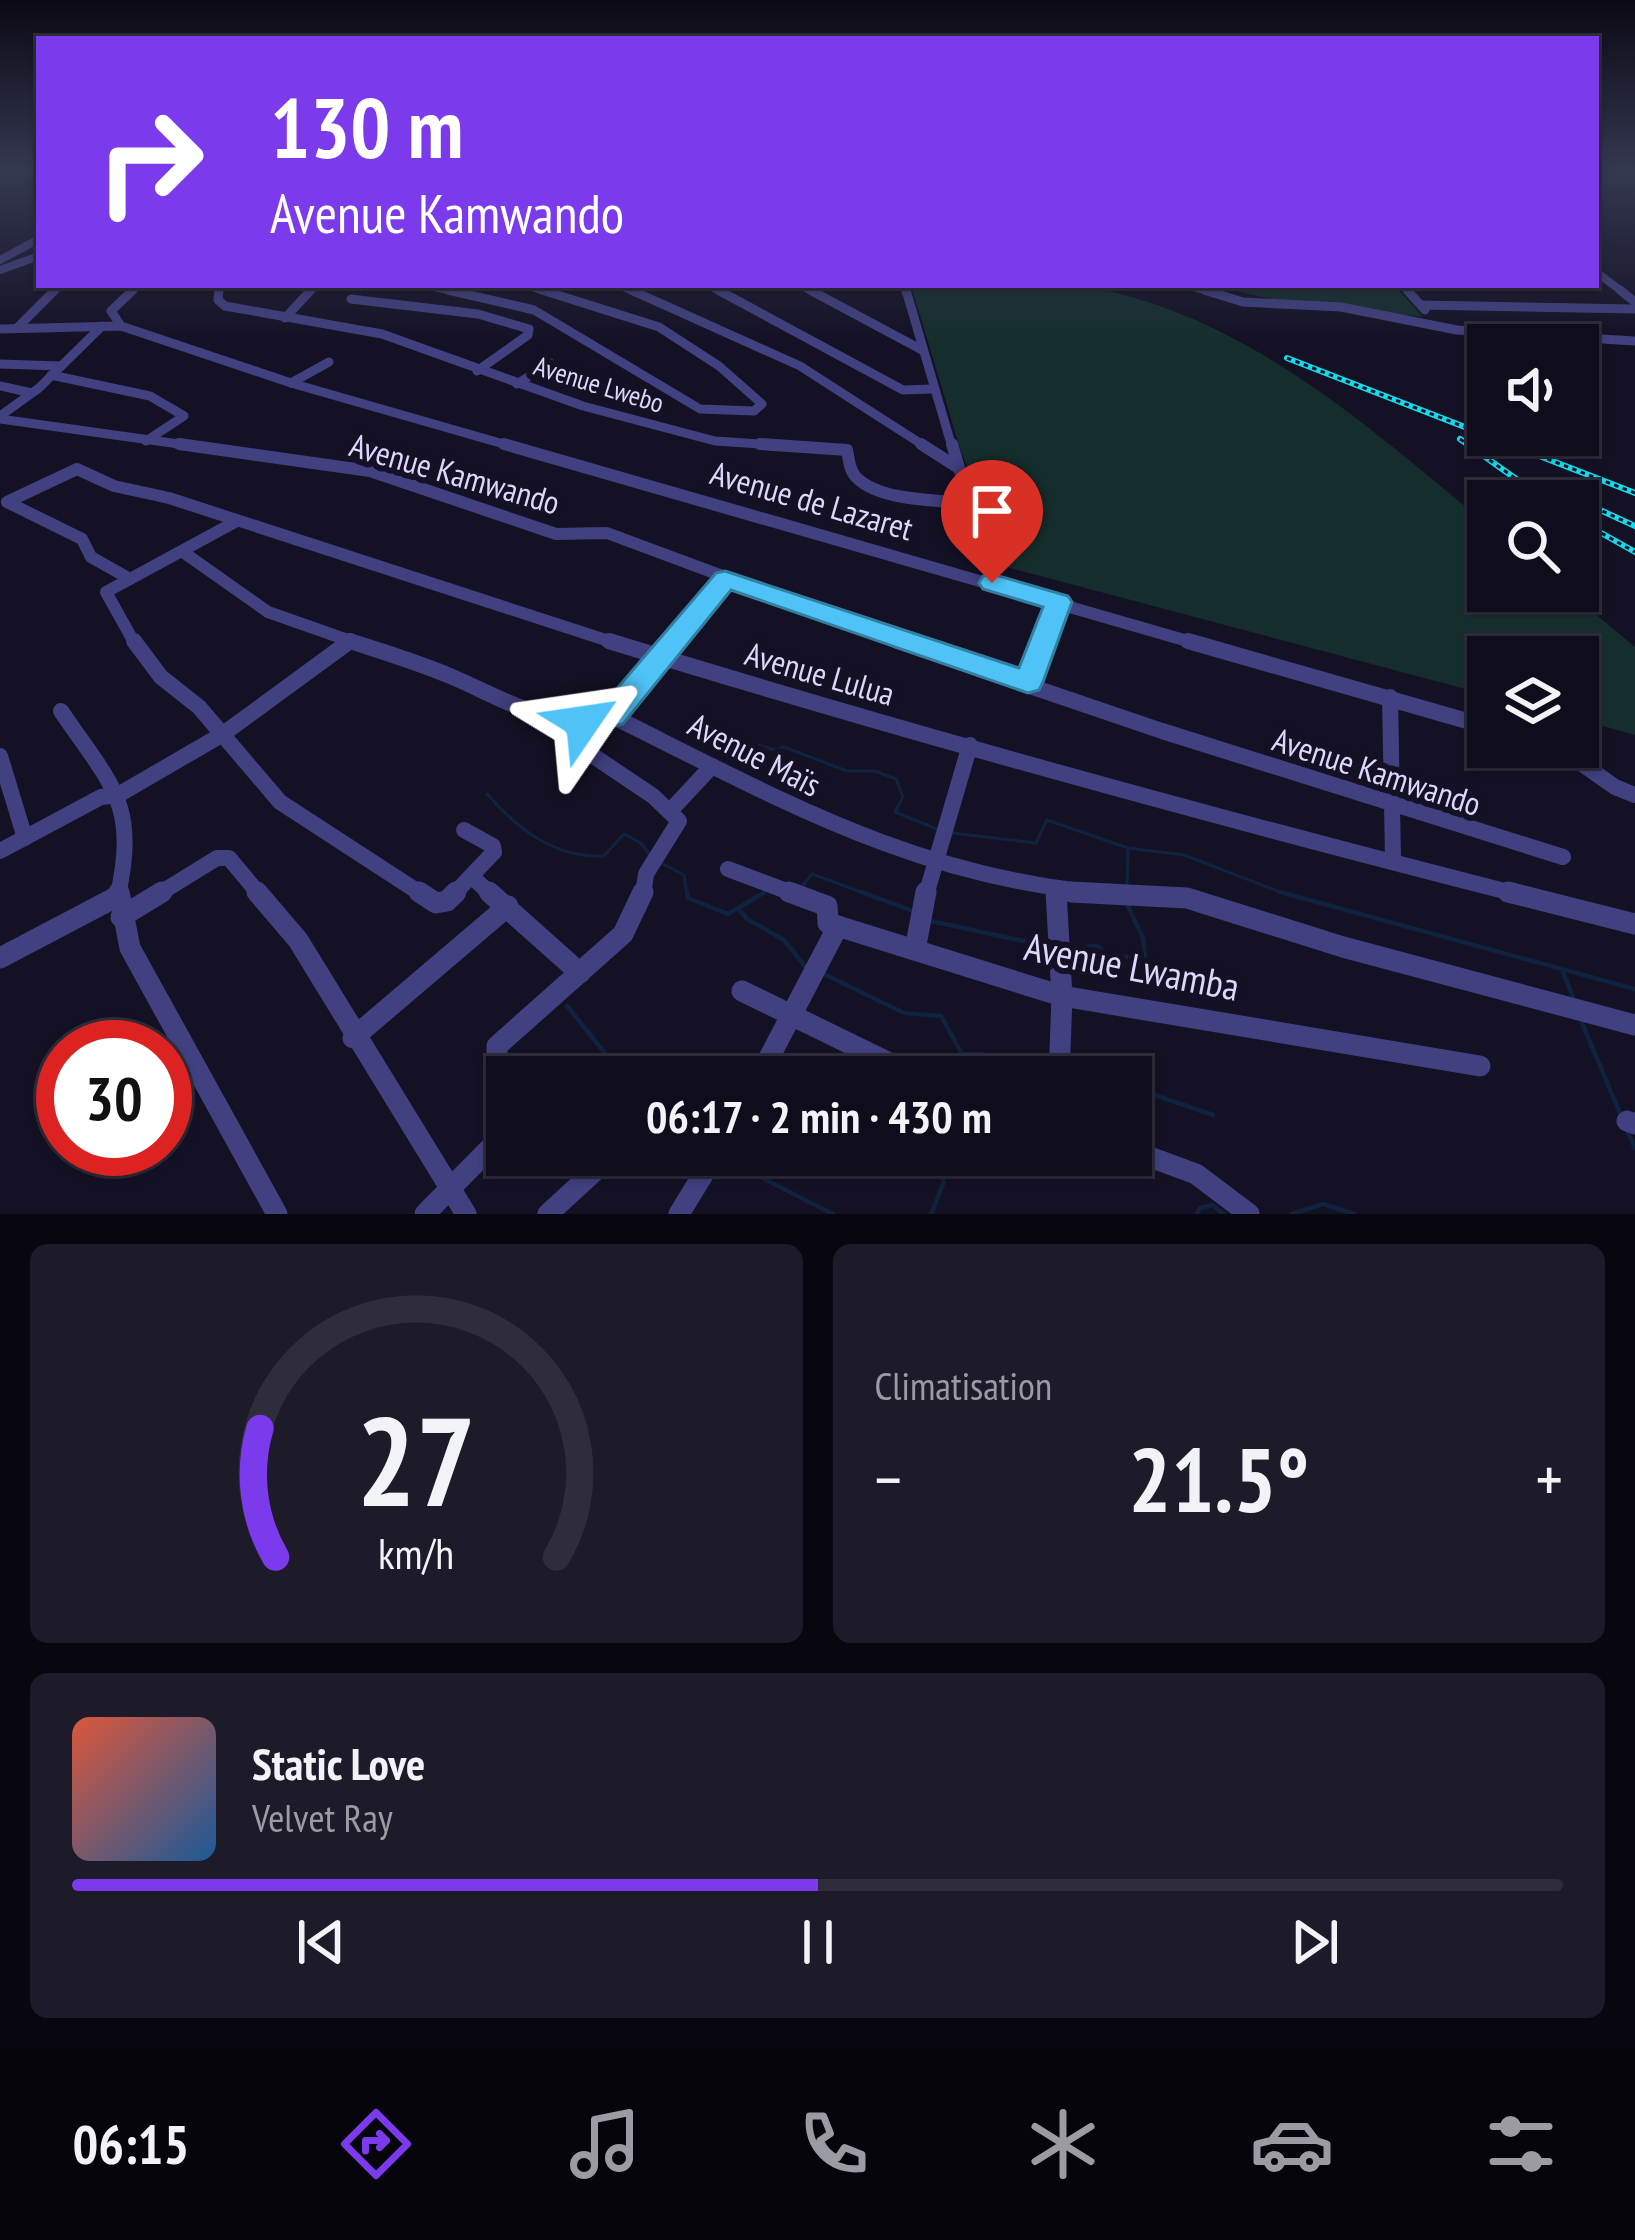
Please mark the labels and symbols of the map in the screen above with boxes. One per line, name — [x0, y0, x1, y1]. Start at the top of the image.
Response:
street label: Avenue Lwebo — [530, 348, 668, 420]
street label: Avenue Kamwando — [345, 423, 565, 523]
street label: Avenue de Lazaret — [706, 451, 918, 549]
pin — [941, 460, 1043, 583]
street label: Avenue Lulua — [740, 631, 900, 715]
position arrow — [520, 659, 646, 785]
street label: Avenue Maïs — [682, 702, 828, 806]
street label: Avenue Kamwando — [1267, 717, 1487, 825]
street label: Avenue Lwamba — [1020, 920, 1244, 1012]
speed limit sign: 30 — [36, 1020, 192, 1176]

